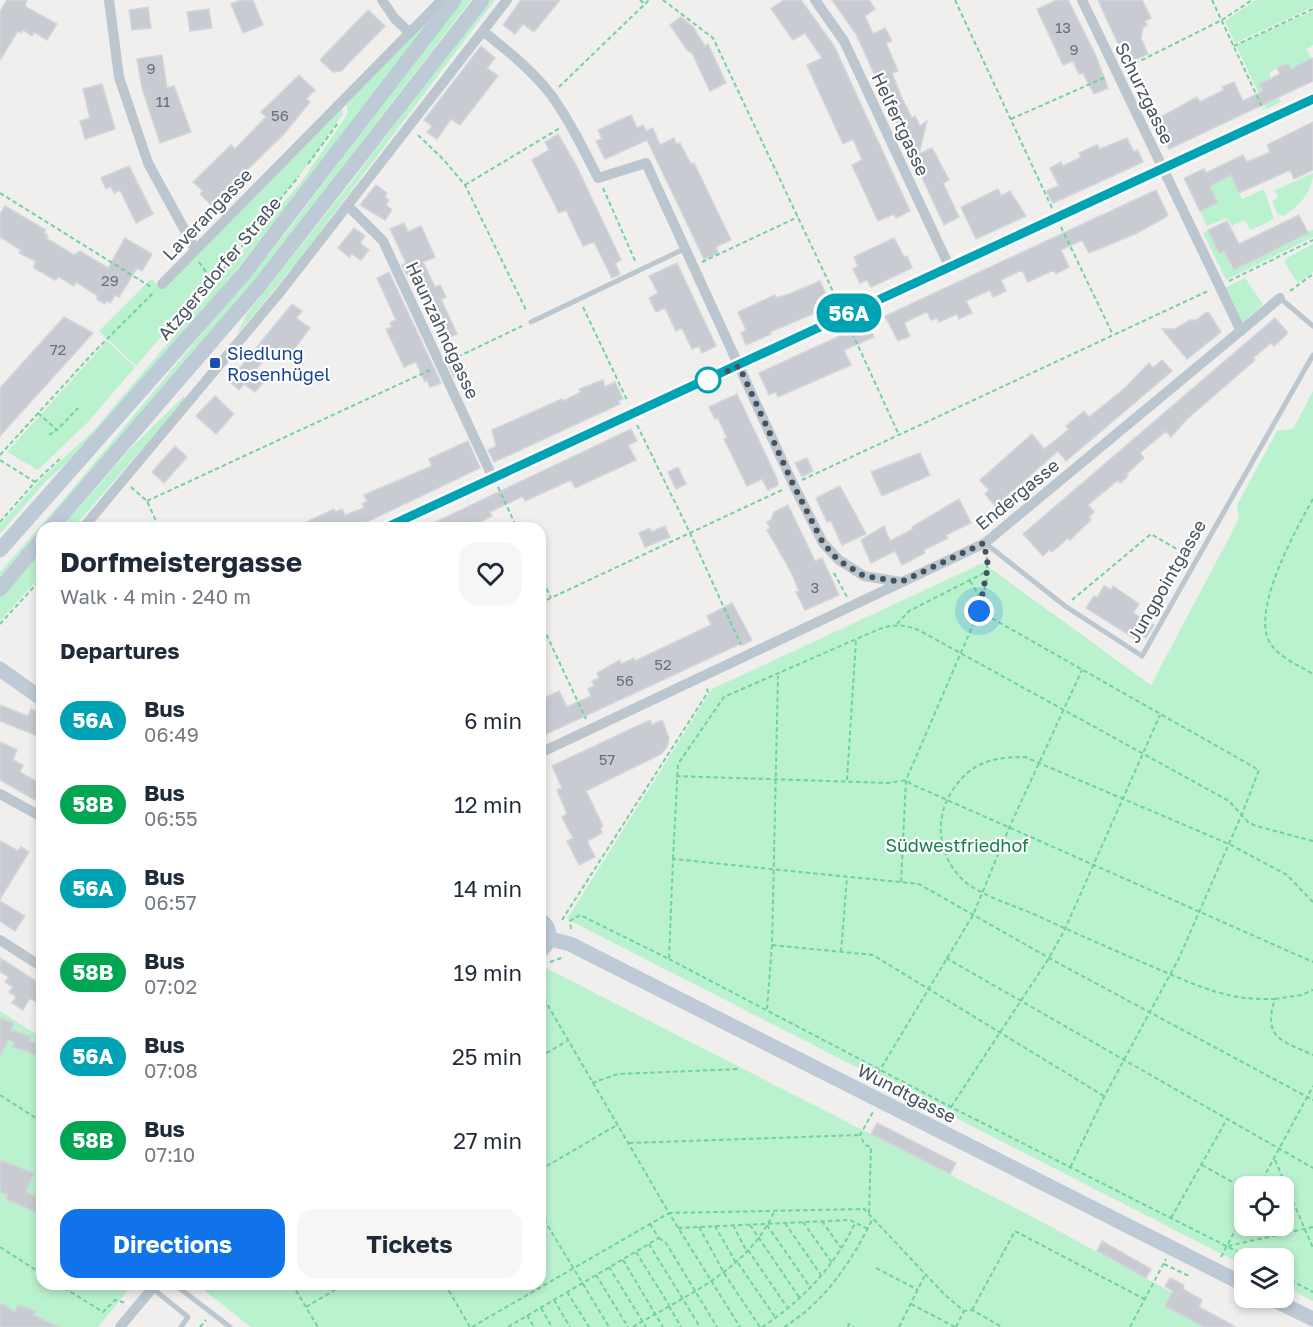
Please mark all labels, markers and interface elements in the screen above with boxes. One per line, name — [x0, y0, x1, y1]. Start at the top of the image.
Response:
house number: 13 — [1055, 18, 1071, 36]
street label: Schurzgasse — [1111, 39, 1179, 147]
house number: 9 — [1069, 40, 1079, 58]
house number: 9 — [146, 59, 156, 77]
street label: Helfertgasse — [867, 69, 935, 179]
house number: 11 — [156, 92, 170, 110]
house number: 56 — [271, 106, 289, 124]
street label: Laverangasse — [158, 163, 256, 265]
street label: Atzgersdorfer Straße — [153, 192, 285, 344]
street label: Haunzahndgasse — [402, 258, 484, 402]
house number: 29 — [101, 271, 119, 289]
line badge: 56A — [814, 294, 884, 332]
text: 56A — [828, 300, 870, 326]
house number: 72 — [50, 340, 66, 358]
place label: Siedlung Rosenhügel — [227, 342, 330, 385]
marker: Siedlung Rosenhügel — [208, 356, 222, 370]
unlabelled marker — [695, 367, 721, 393]
street label: Endergasse — [971, 454, 1063, 534]
street label: Jungpointgasse — [1122, 515, 1210, 647]
button: heart — [459, 542, 522, 605]
text: Dorfmeistergasse — [60, 545, 302, 578]
house number: 3 — [811, 578, 819, 596]
text: Walk · 4 min · 240 m — [60, 584, 251, 608]
your location — [964, 596, 994, 626]
text: Departures — [60, 637, 179, 664]
house number: 52 — [654, 655, 672, 673]
house number: 56 — [616, 671, 634, 689]
text: Bus — [144, 695, 185, 722]
text: 56A — [72, 707, 114, 733]
text: 6 min — [464, 707, 522, 734]
text: 06:49 — [144, 722, 199, 746]
house number: 57 — [599, 750, 615, 768]
text: Bus — [144, 779, 185, 806]
text: 58B — [72, 791, 114, 817]
text: 12 min — [454, 791, 522, 818]
text: 06:55 — [144, 806, 198, 830]
park label: Südwestfriedhof — [885, 834, 1029, 856]
text: Bus — [144, 863, 185, 890]
text: 56A — [72, 875, 114, 901]
text: 14 min — [454, 875, 522, 902]
text: 06:57 — [144, 890, 197, 914]
text: Bus — [144, 947, 185, 974]
text: 58B — [72, 959, 114, 985]
text: 19 min — [454, 959, 522, 986]
text: 07:02 — [144, 974, 197, 998]
text: Bus — [144, 1031, 185, 1058]
text: 56A — [72, 1043, 114, 1069]
text: 25 min — [452, 1043, 522, 1070]
text: 07:08 — [144, 1058, 198, 1082]
street label: Wundtgasse — [854, 1059, 960, 1127]
text: Bus — [144, 1115, 185, 1142]
text: 58B — [72, 1127, 114, 1153]
text: 27 min — [453, 1127, 522, 1154]
text: 07:10 — [144, 1142, 195, 1166]
map controls — [1234, 1176, 1294, 1308]
button: locate — [1234, 1176, 1294, 1236]
button: Directions — [60, 1209, 285, 1278]
button: Tickets — [297, 1209, 522, 1278]
button: layers — [1234, 1248, 1294, 1308]

